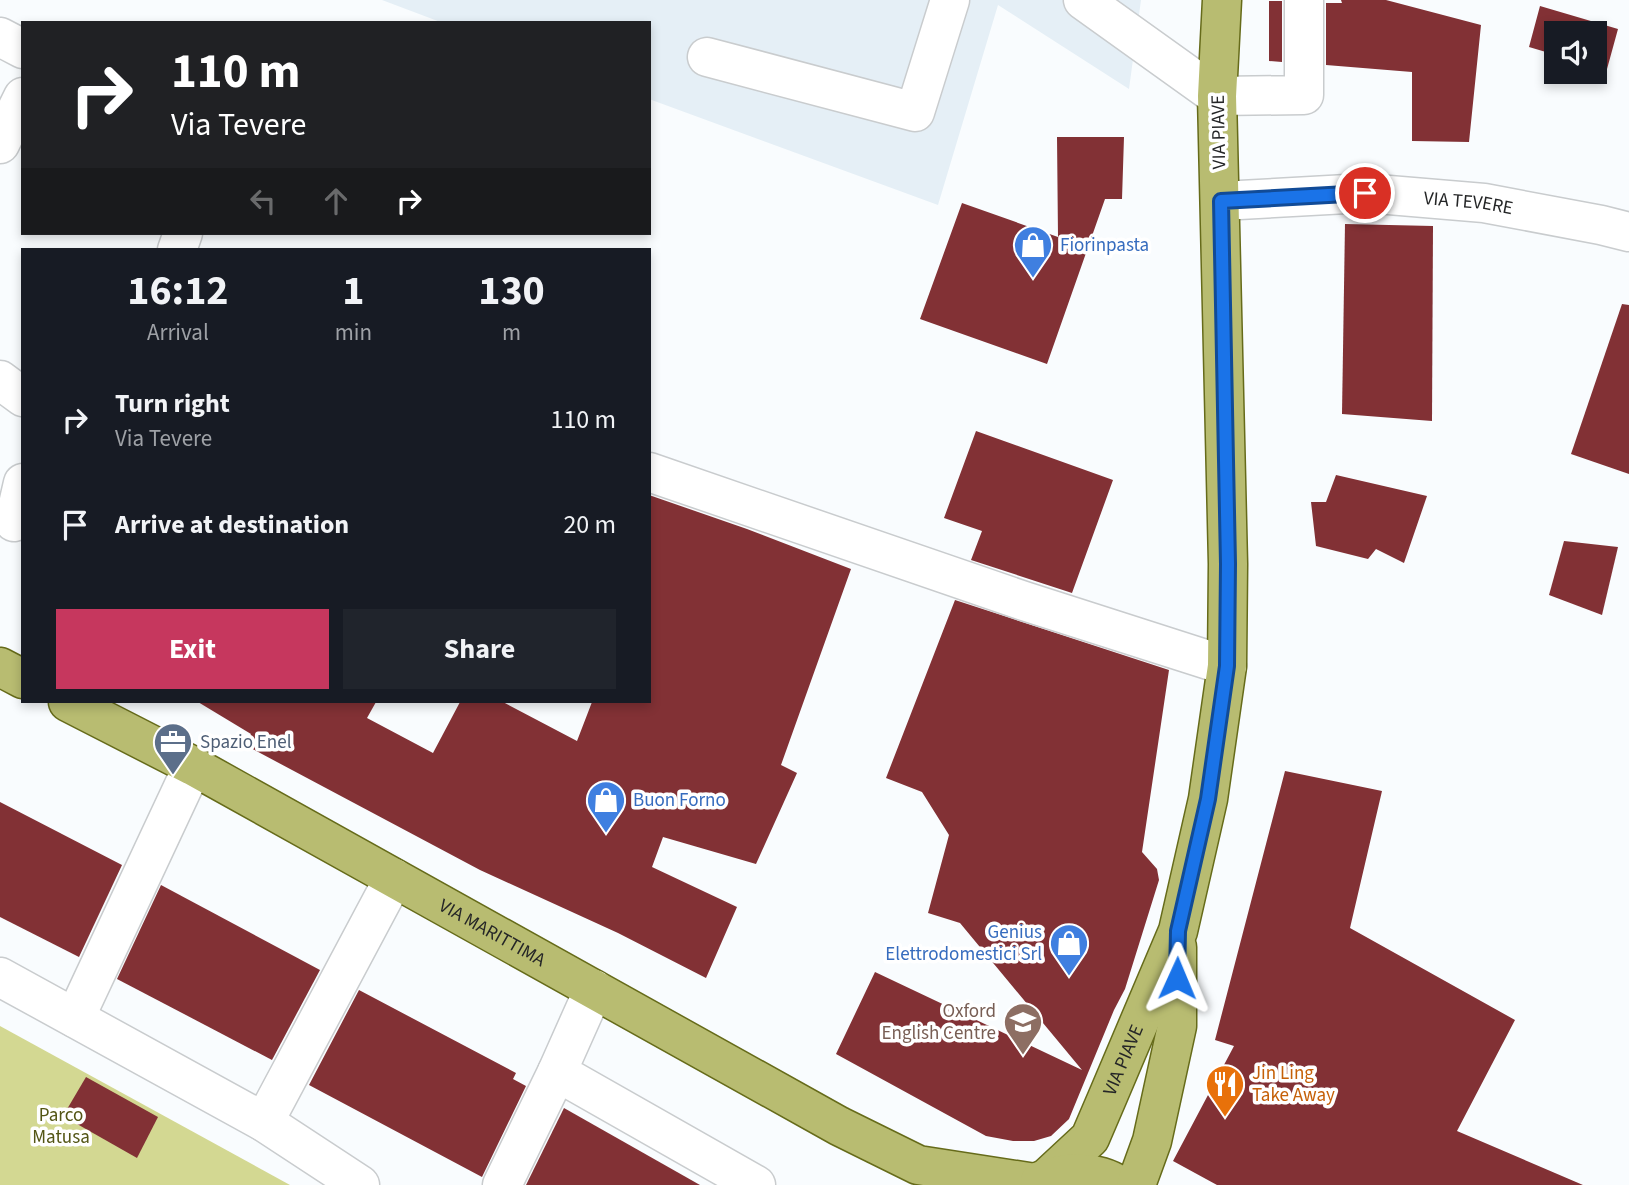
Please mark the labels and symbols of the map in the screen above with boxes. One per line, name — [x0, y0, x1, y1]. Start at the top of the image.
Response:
street label: VIA PIAVE — [1205, 95, 1233, 169]
pin — [1335, 163, 1395, 223]
street label: VIA TEVERE — [1423, 184, 1515, 222]
shop icon: Fiorinpasta — [1012, 224, 1054, 279]
place label: Fiorinpasta — [1060, 232, 1149, 259]
office icon: Spazio Enel — [152, 721, 194, 776]
place label: Spazio Enel — [200, 729, 292, 756]
shop icon: Buon Forno — [585, 779, 627, 834]
place label: Buon Forno — [633, 787, 726, 814]
street label: VIA MARITTIMA — [434, 892, 551, 974]
place label: Genius Elettrodomestici Srl — [885, 919, 1042, 968]
shop icon: Genius Elettrodomestici Srl — [1048, 922, 1090, 977]
position arrow — [1140, 941, 1214, 1015]
place label: Oxford English Centre — [881, 998, 996, 1047]
school or university icon: Oxford English Centre — [1002, 1001, 1044, 1056]
street label: VIA PIAVE — [1096, 1021, 1150, 1100]
place label: Jin Ling Take Away — [1252, 1060, 1335, 1109]
restaurant icon: Jin Ling Take Away — [1204, 1063, 1246, 1118]
park label: Parco Matusa — [32, 1102, 90, 1151]

